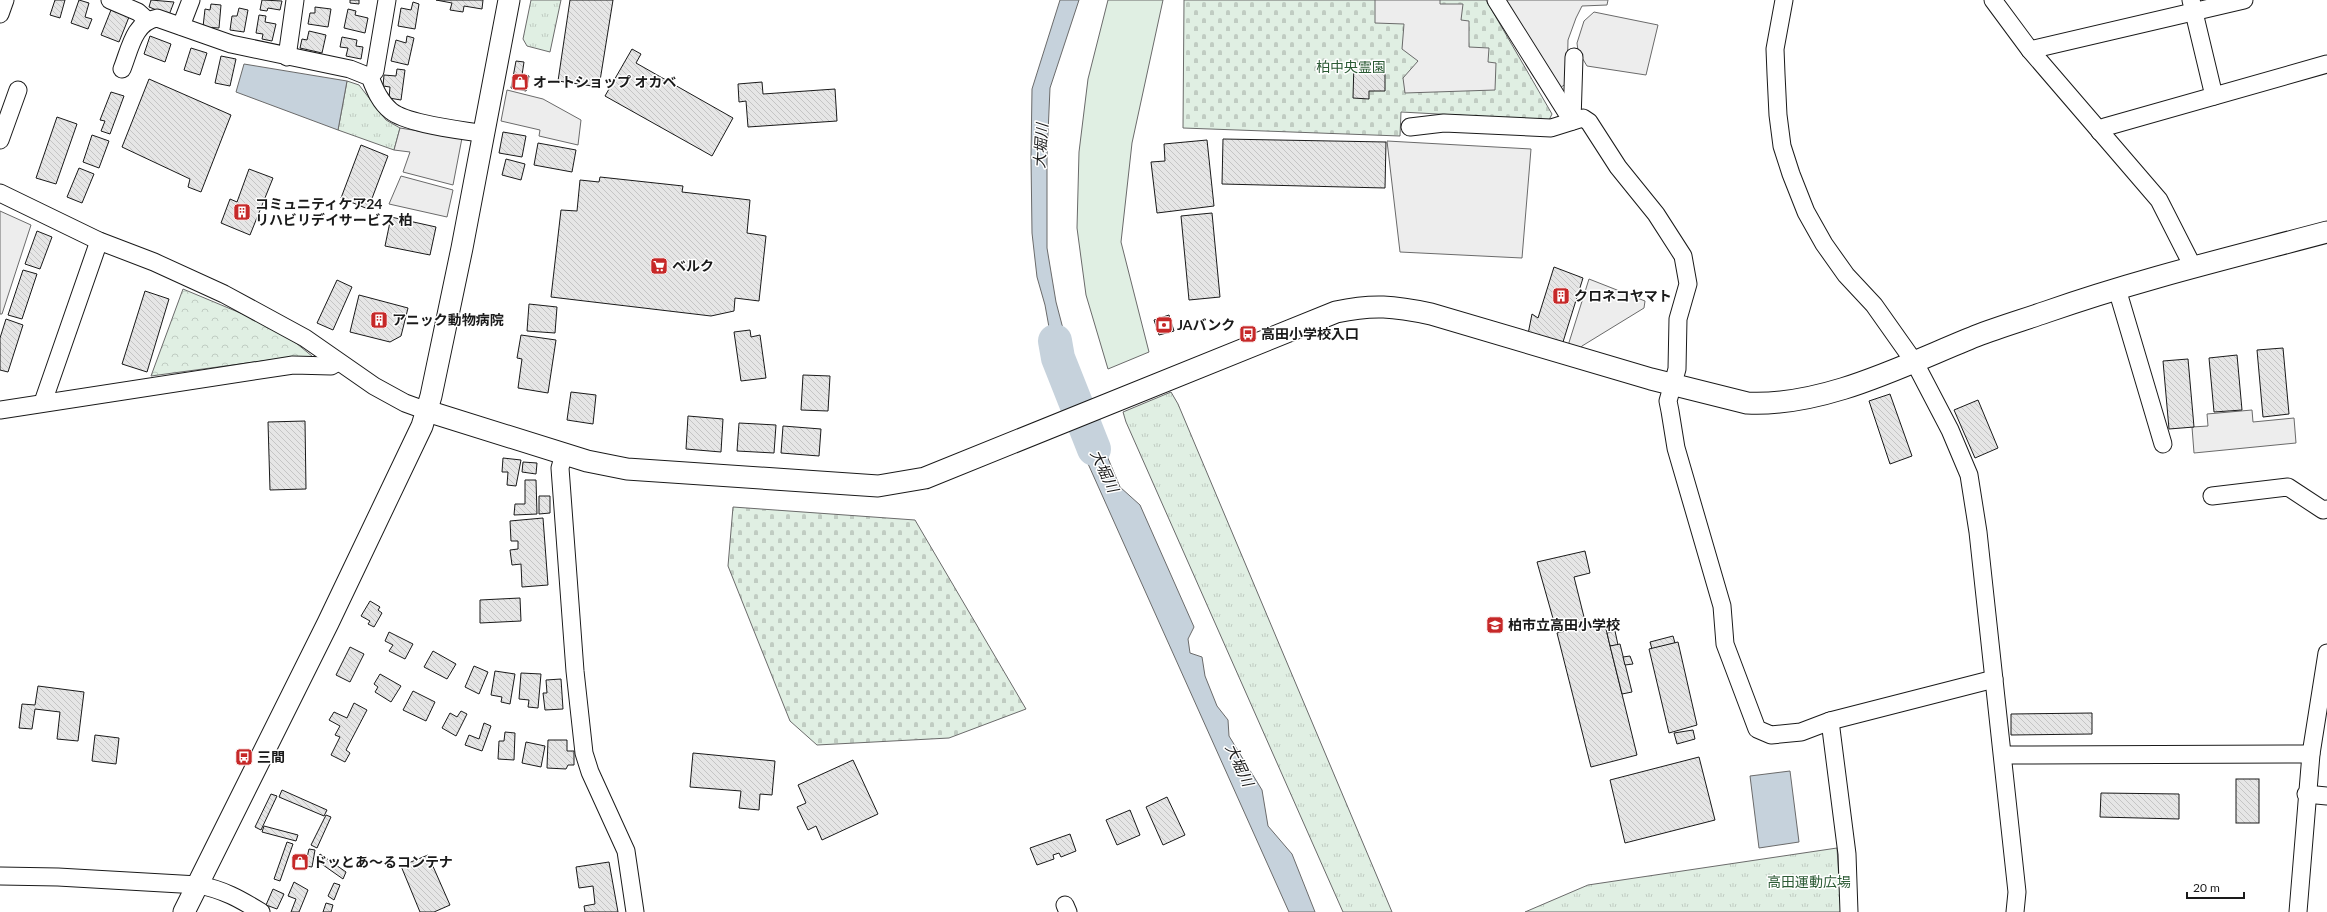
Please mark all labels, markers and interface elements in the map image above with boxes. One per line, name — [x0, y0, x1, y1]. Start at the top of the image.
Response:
park label: 柏中央霊園 — [1316, 58, 1386, 75]
shop icon: オートショップ オカベ — [510, 72, 530, 92]
place label: オートショップ オカベ — [533, 73, 676, 90]
water label: 大堀川 — [1029, 121, 1051, 169]
place label: コミュニティケア24 リハビリデイサービス 柏 — [255, 195, 412, 228]
building icon: コミュニティケア24 リハビリデイサービス 柏 — [232, 202, 252, 222]
supermarket icon: ベルク — [649, 256, 669, 276]
place label: ベルク — [672, 257, 714, 274]
building icon: クロネコヤマト — [1551, 286, 1571, 306]
place label: クロネコヤマト — [1574, 287, 1672, 304]
building icon: アニック動物病院 — [369, 310, 389, 330]
place label: アニック動物病院 — [392, 311, 504, 328]
bank icon: JAバンク — [1154, 315, 1174, 335]
place label: JAバンク — [1177, 316, 1235, 333]
bus stop icon: 高田小学校入口 — [1238, 324, 1258, 344]
place label: 高田小学校入口 — [1261, 325, 1359, 342]
water label: 大堀川 — [1087, 446, 1123, 497]
school or university icon: 柏市立高田小学校 — [1485, 615, 1505, 635]
place label: 柏市立高田小学校 — [1508, 616, 1620, 633]
water label: 大堀川 — [1222, 740, 1258, 791]
bus stop icon: 三間 — [234, 747, 254, 767]
place label: 三間 — [257, 748, 285, 765]
shop icon: ドッとあ〜るコンテナ — [290, 852, 310, 872]
place label: ドッとあ〜るコンテナ — [313, 853, 453, 870]
park label: 高田運動広場 — [1767, 873, 1851, 890]
scale bar — [2187, 874, 2244, 900]
text: 20 m — [2193, 880, 2220, 895]

